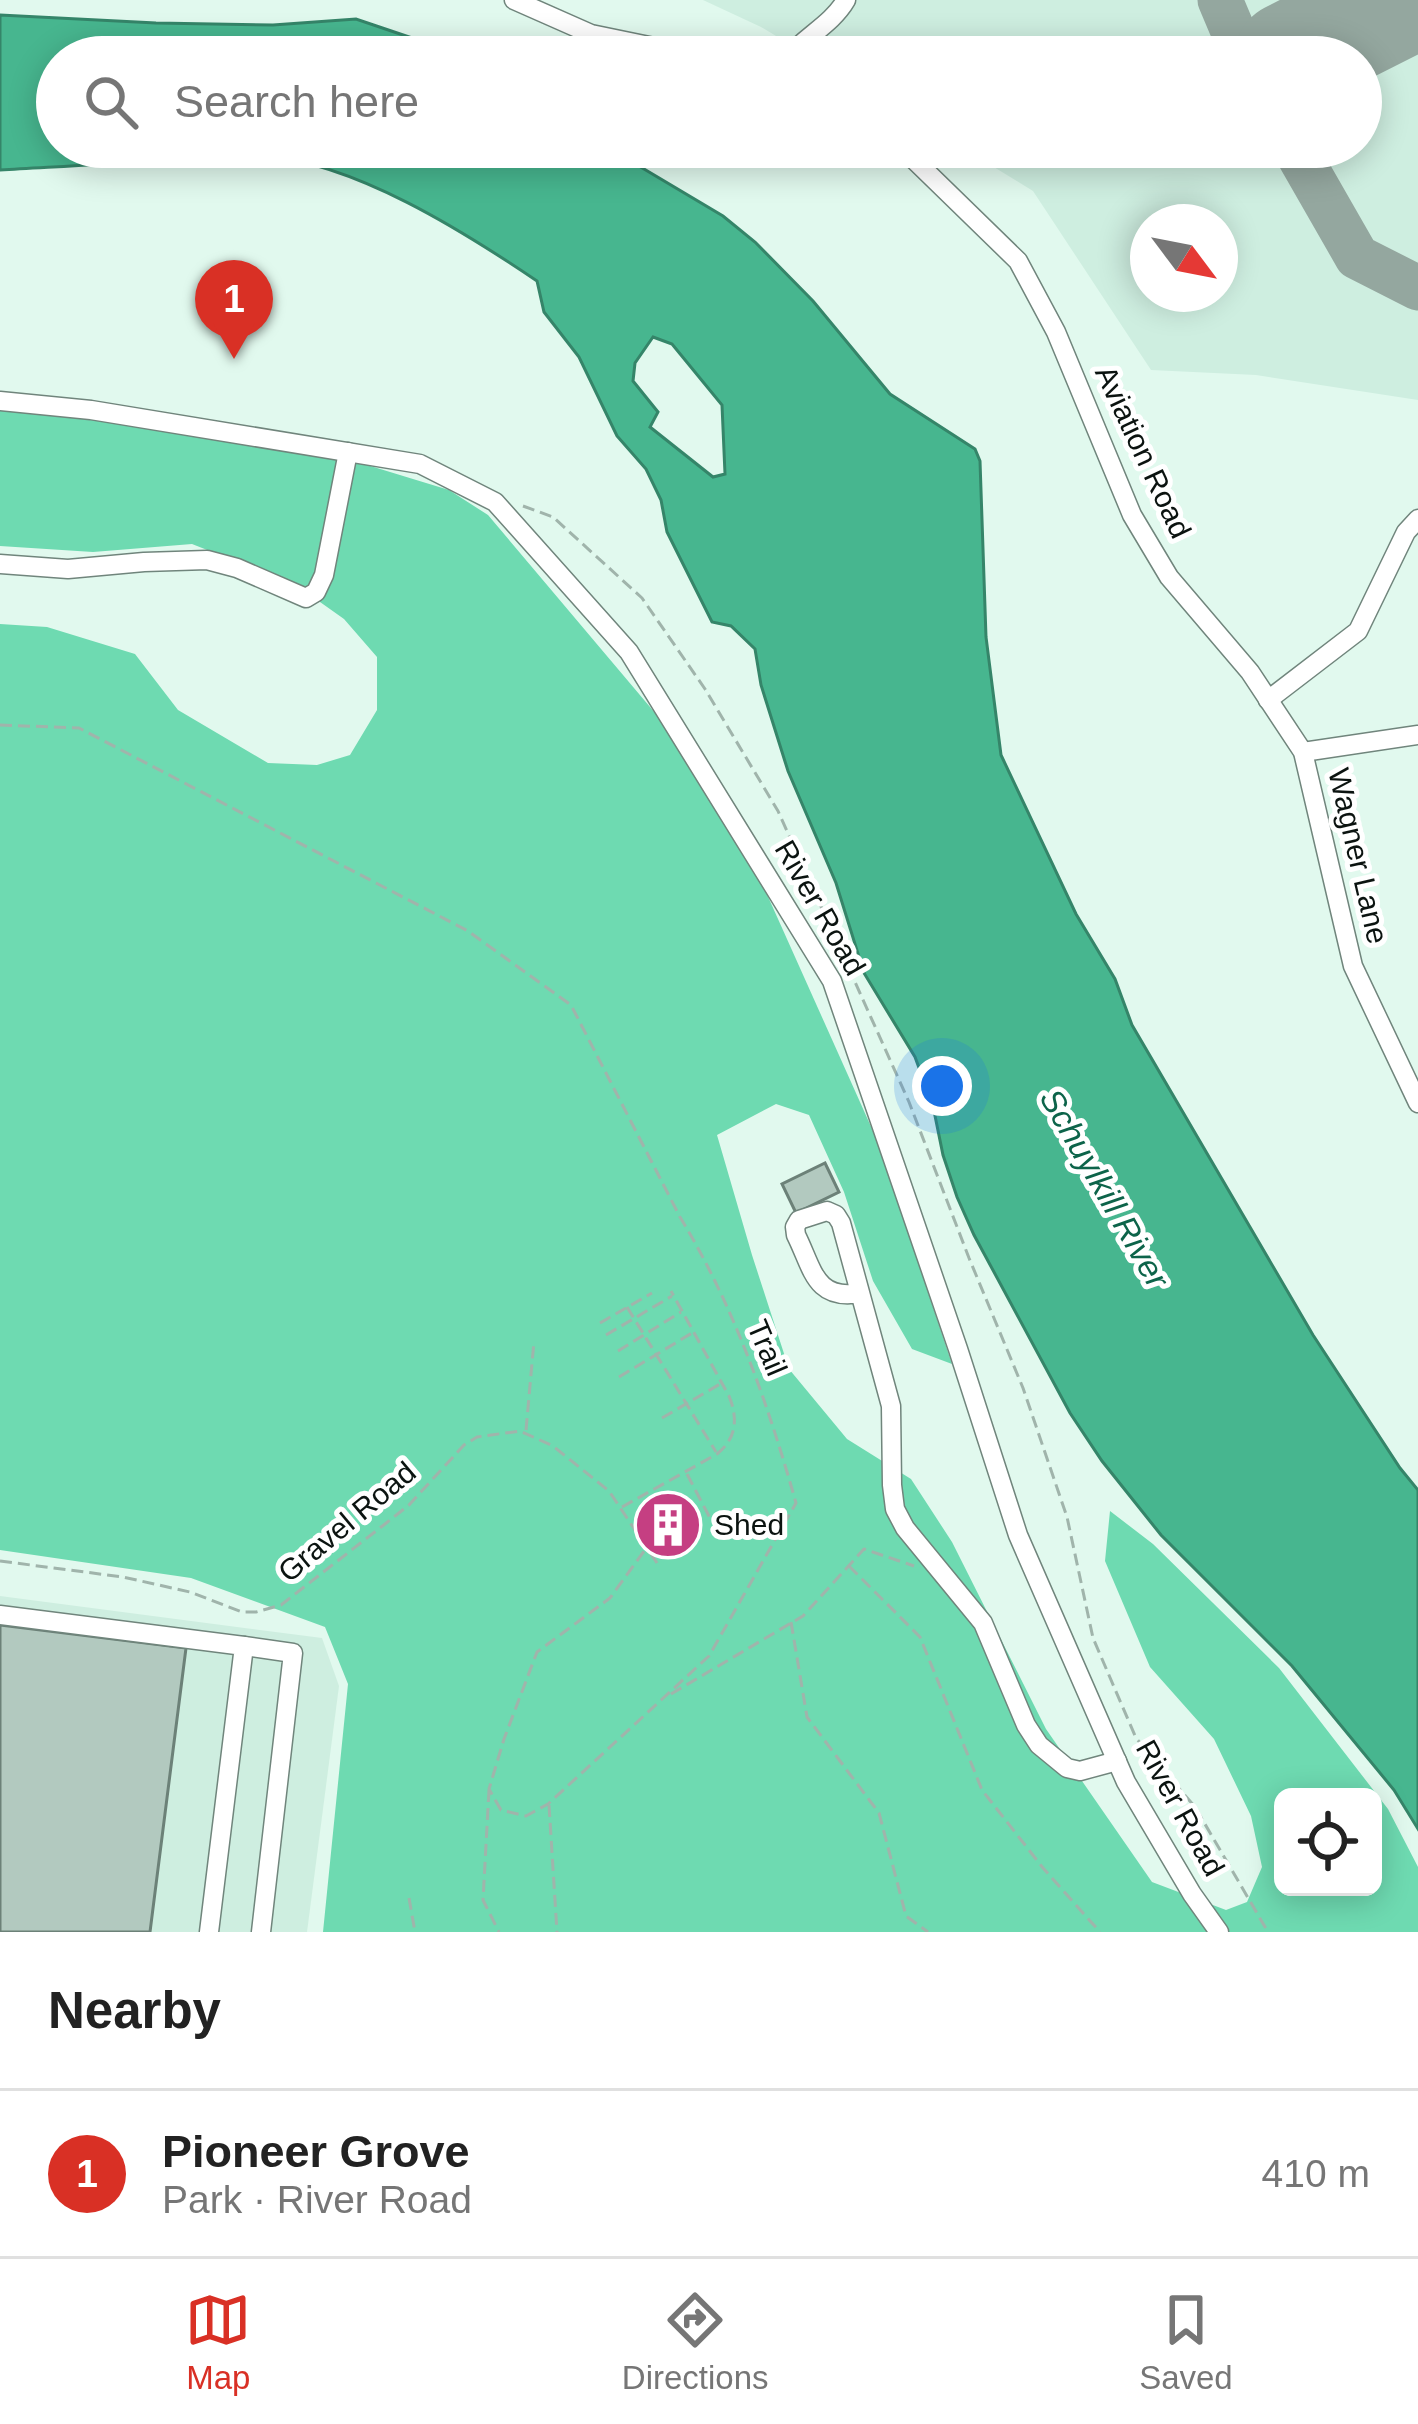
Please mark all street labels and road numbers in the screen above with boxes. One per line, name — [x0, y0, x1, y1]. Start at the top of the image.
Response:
street label: Aviation Road — [1089, 360, 1198, 543]
street label: Wagner Lane — [1322, 765, 1395, 947]
street label: River Road — [769, 835, 872, 981]
street label: Trail — [741, 1315, 794, 1381]
street label: Gravel Road — [272, 1455, 422, 1588]
street label: River Road — [1130, 1734, 1231, 1881]

